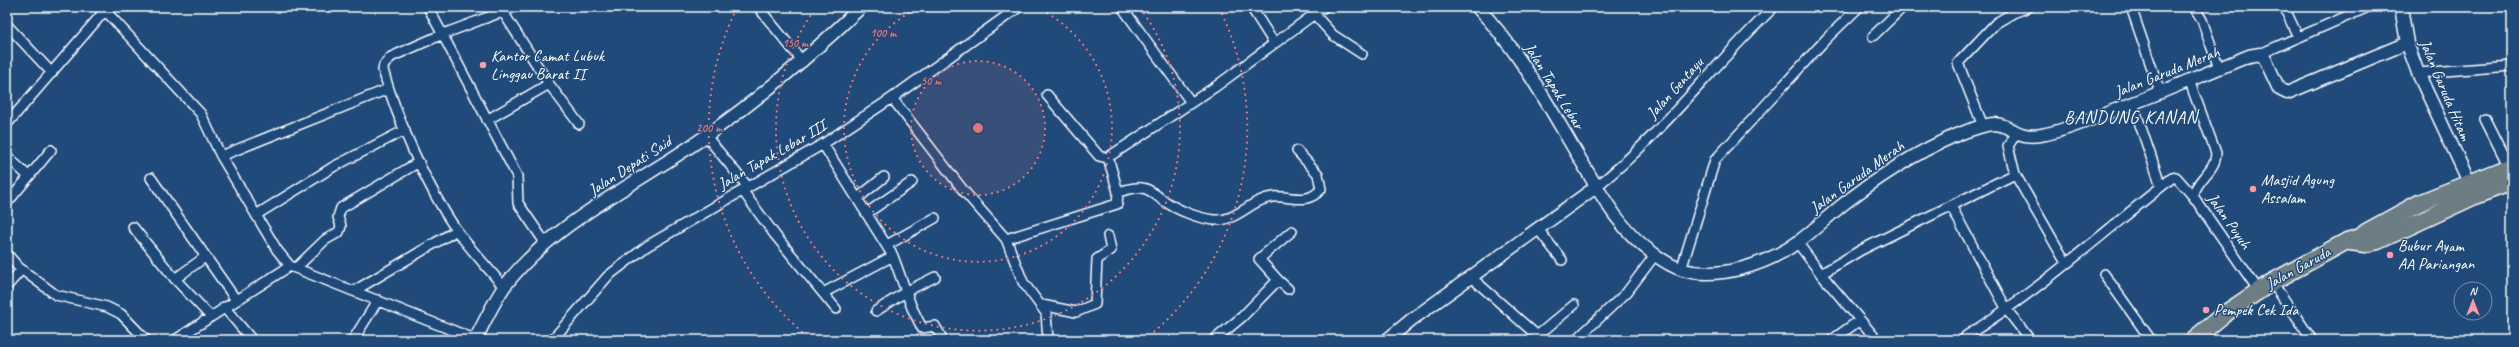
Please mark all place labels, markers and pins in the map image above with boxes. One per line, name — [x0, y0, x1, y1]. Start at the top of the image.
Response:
place label: Kantor Camat Lubuk Linggau Barat II — [491, 46, 605, 84]
marker: Kantor Camat Lubuk Linggau Barat II — [478, 60, 488, 70]
centre of rings — [971, 121, 985, 135]
place label: Masjid Agung Assalam — [2261, 170, 2335, 208]
marker: Masjid Agung Assalam — [2248, 184, 2258, 194]
place label: Bubur Ayam AA Pariangan — [2398, 236, 2475, 274]
marker: Bubur Ayam AA Pariangan — [2385, 250, 2395, 260]
place label: Pempek Cek Ida — [2214, 300, 2299, 320]
marker: Pempek Cek Ida — [2201, 305, 2211, 315]

